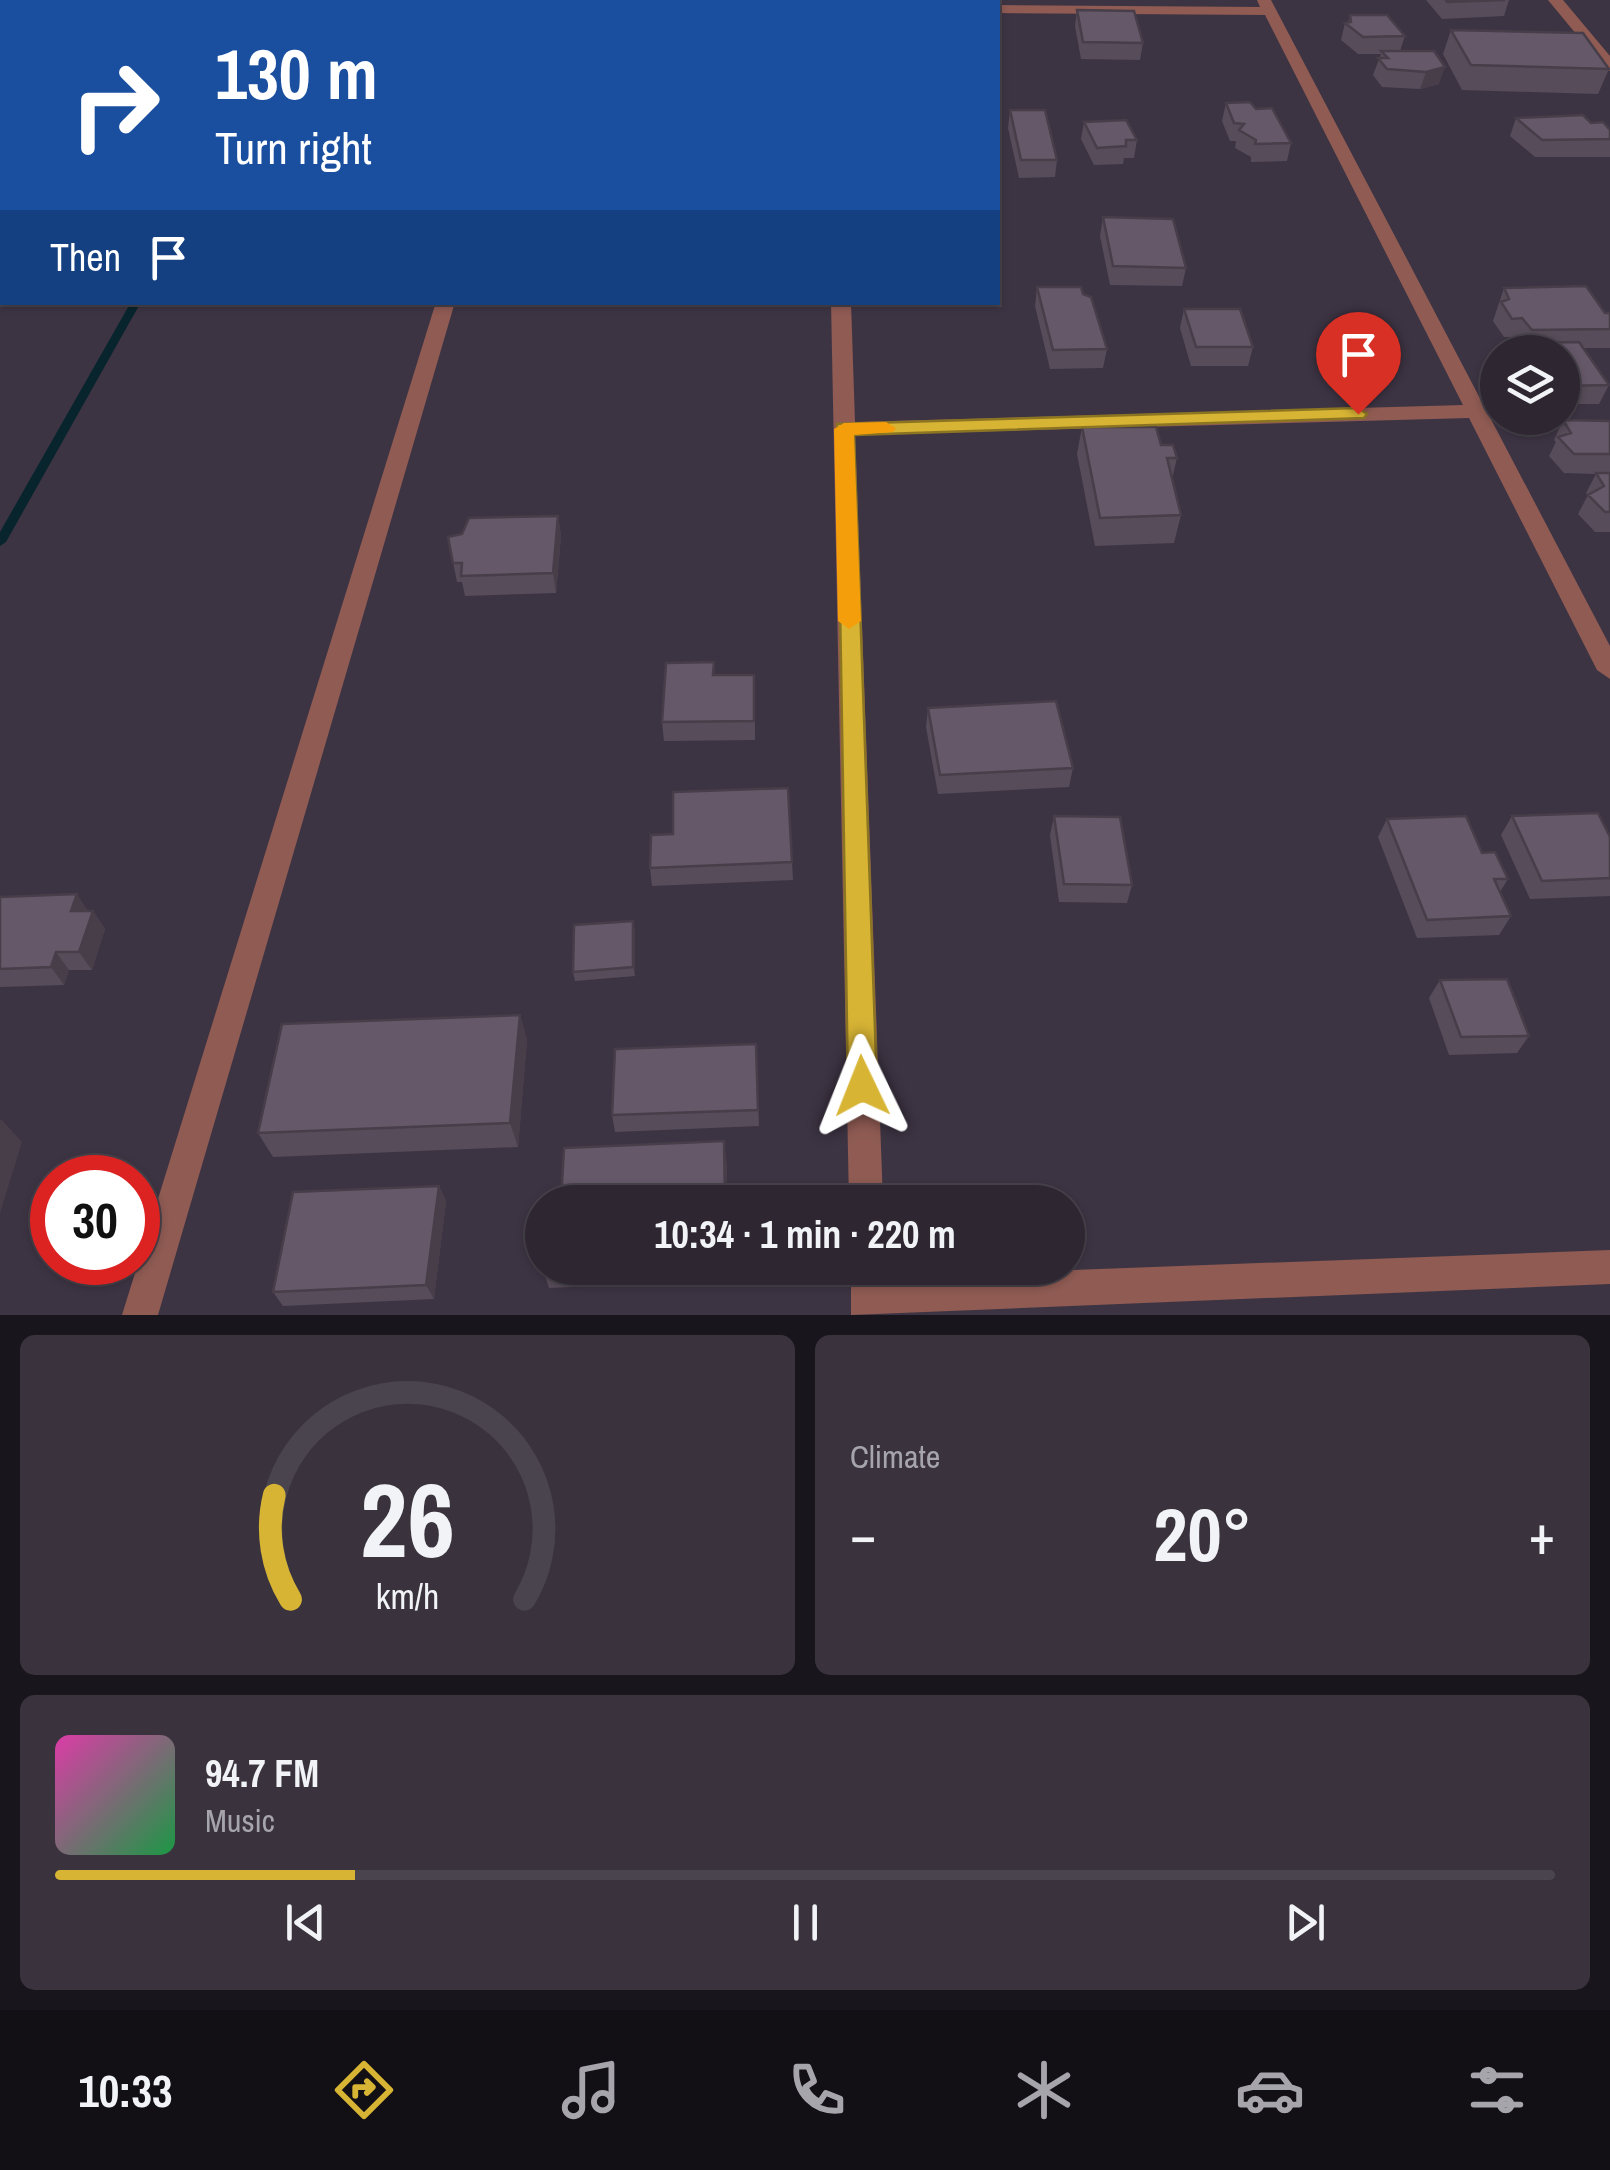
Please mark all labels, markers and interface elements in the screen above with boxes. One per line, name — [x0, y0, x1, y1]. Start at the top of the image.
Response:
text: 130 m — [215, 27, 378, 121]
icon: right — [50, 40, 180, 170]
text: Turn right — [215, 117, 372, 178]
icon: arrive — [141, 230, 196, 285]
text: Then — [50, 232, 121, 283]
pin — [1316, 312, 1401, 415]
icon: arrive — [1331, 327, 1386, 382]
map controls — [1480, 335, 1580, 435]
button: layers — [1480, 335, 1580, 435]
position arrow — [810, 1034, 914, 1138]
speed limit sign: 30 — [30, 1155, 160, 1285]
text: 10:34 · 1 min · 220 m — [654, 1209, 956, 1260]
text: Climate — [850, 1435, 940, 1478]
text: 26 — [360, 1449, 455, 1589]
text: 20° — [1153, 1483, 1252, 1584]
text: − — [850, 1497, 876, 1571]
text: + — [1529, 1497, 1555, 1571]
text: km/h — [376, 1572, 439, 1620]
text: 94.7 FM — [205, 1748, 319, 1799]
text: Music — [205, 1799, 275, 1842]
icon: previous — [278, 1895, 333, 1950]
icon: pause — [778, 1895, 833, 1950]
icon: next — [1278, 1895, 1333, 1950]
icon: directions — [329, 2055, 399, 2125]
icon: music — [556, 2055, 626, 2125]
icon: phone — [782, 2055, 852, 2125]
icon: climate — [1009, 2055, 1079, 2125]
icon: car — [1235, 2055, 1305, 2125]
icon: filters — [1462, 2055, 1532, 2125]
text: 10:33 — [78, 2060, 173, 2121]

